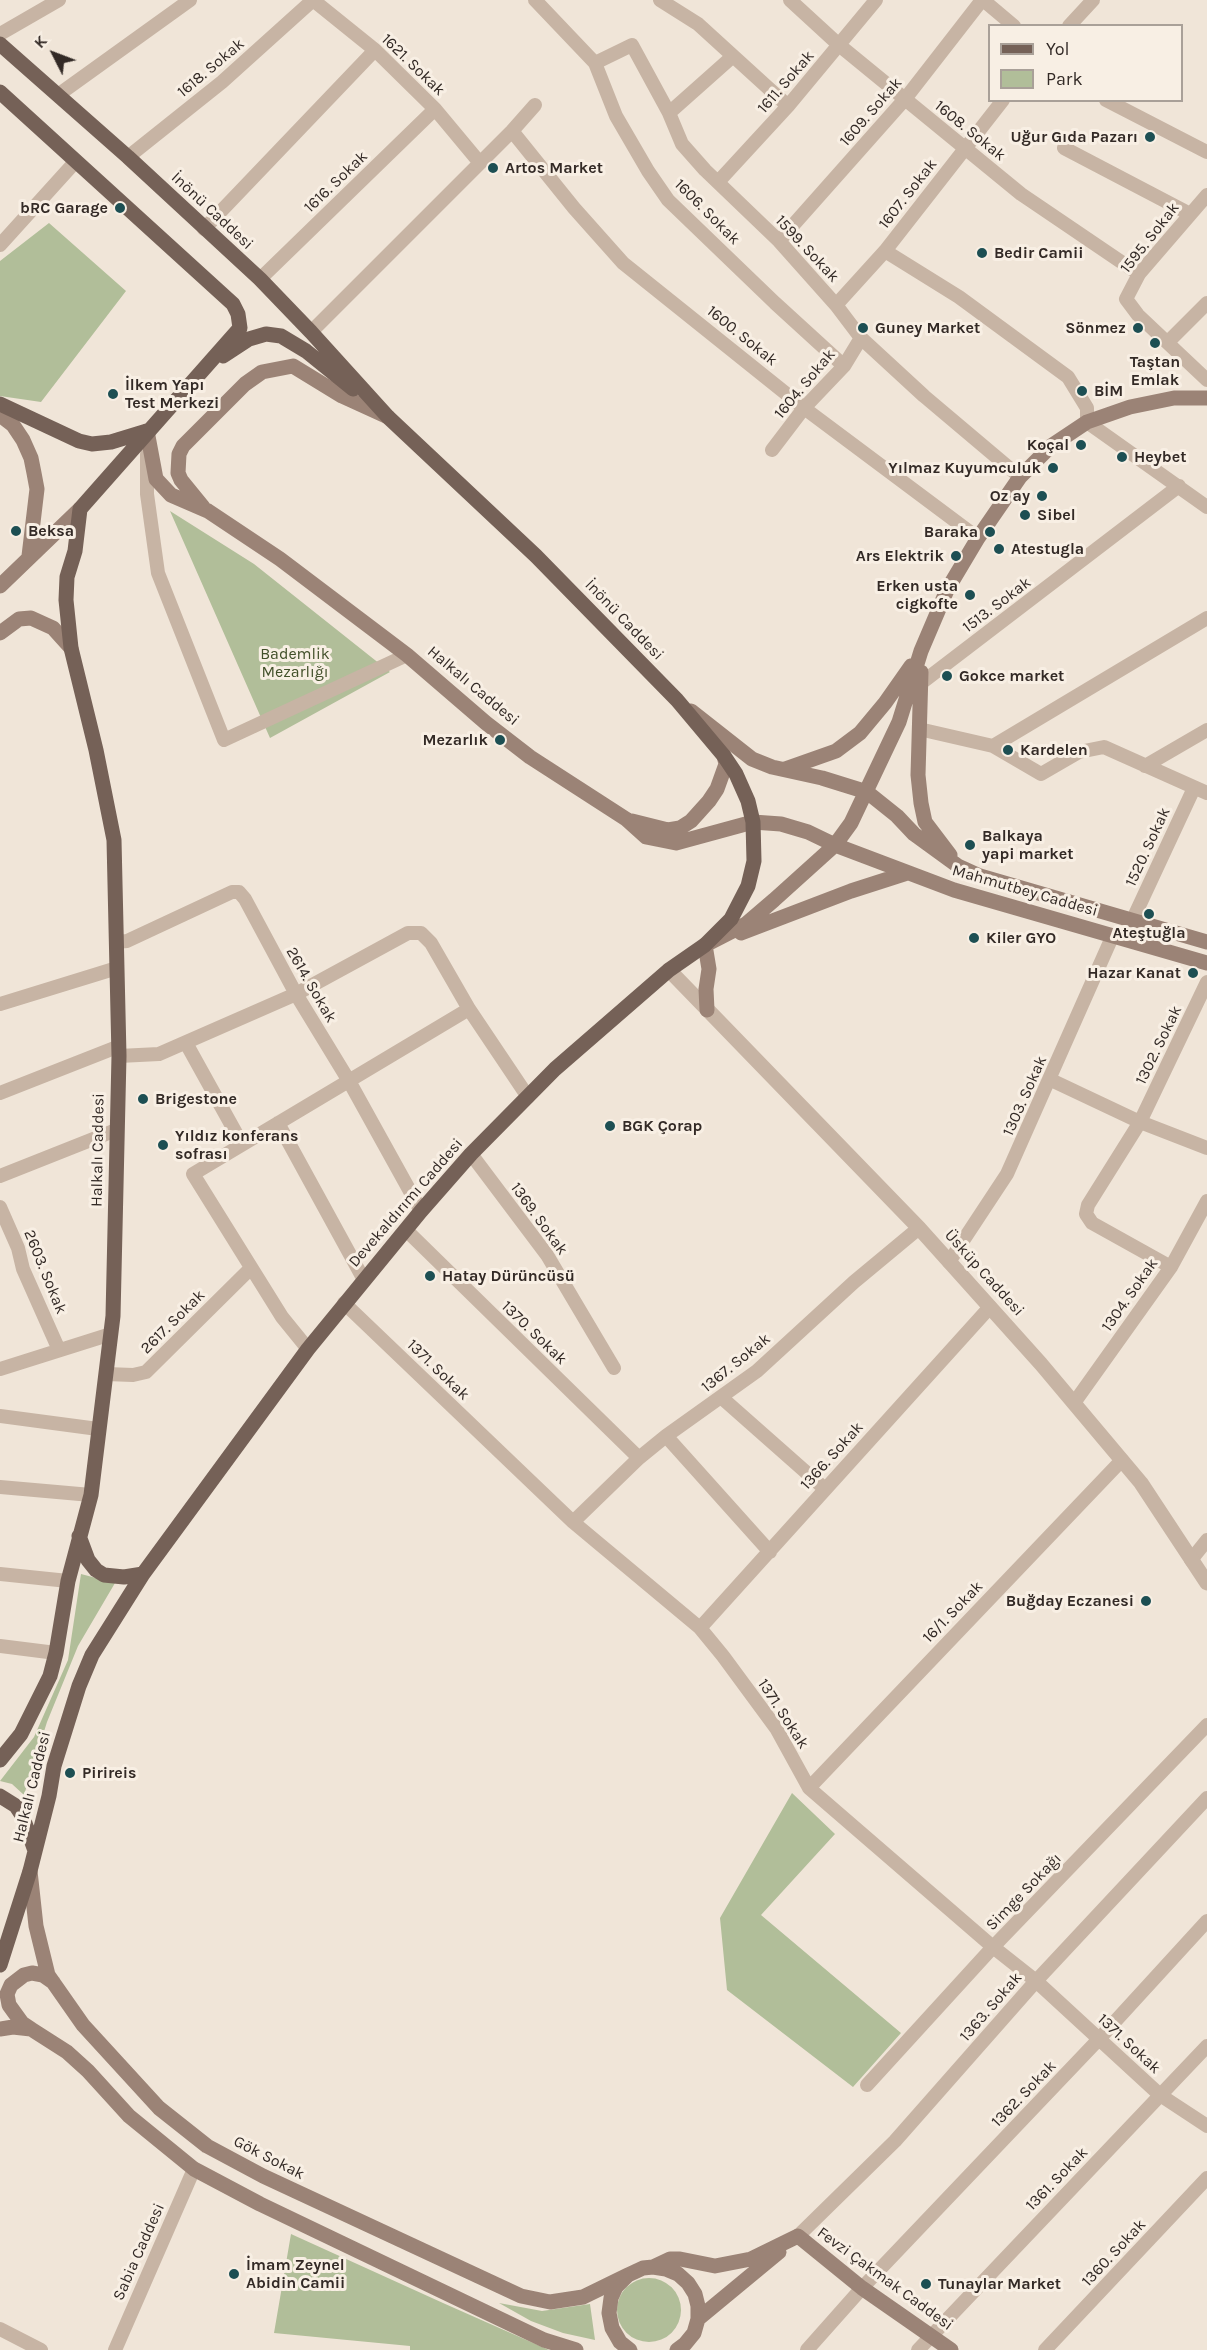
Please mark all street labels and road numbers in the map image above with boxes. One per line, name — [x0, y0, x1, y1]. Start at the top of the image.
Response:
street label: 1621. Sokak — [377, 30, 449, 100]
street label: 1618. Sokak — [174, 34, 248, 102]
street label: 1611. Sokak — [754, 47, 818, 117]
street label: 1609. Sokak — [836, 74, 906, 150]
street label: 1608. Sokak — [931, 97, 1009, 165]
street label: 1616. Sokak — [300, 147, 372, 217]
street label: 1607. Sokak — [875, 155, 941, 233]
street label: İnönü Caddesi — [167, 168, 257, 254]
street label: 1606. Sokak — [670, 175, 744, 249]
street label: 1595. Sokak — [1116, 199, 1184, 277]
street label: 1599. Sokak — [771, 211, 843, 287]
street label: 1600. Sokak — [703, 302, 781, 370]
street label: 1604. Sokak — [770, 345, 840, 423]
street label: 1513. Sokak — [959, 573, 1035, 637]
street label: İnönü Caddesi — [581, 576, 667, 664]
street label: Halkalı Caddesi — [423, 642, 523, 730]
street label: 1520. Sokak — [1121, 804, 1175, 890]
street label: Mahmutbey Caddesi — [950, 861, 1100, 921]
street label: 2614. Sokak — [282, 944, 340, 1026]
street label: 1302. Sokak — [1132, 1002, 1186, 1088]
street label: 1303. Sokak — [999, 1053, 1051, 1139]
street label: Halkalı Caddesi — [87, 1093, 109, 1207]
street label: Devekaldırımı Caddesi — [345, 1135, 467, 1271]
street label: 1369. Sokak — [506, 1179, 572, 1259]
street label: Üsküp Caddesi — [940, 1226, 1028, 1320]
street label: 2603. Sokak — [19, 1227, 71, 1317]
street label: 1304. Sokak — [1098, 1255, 1162, 1335]
street label: 2617. Sokak — [137, 1286, 209, 1358]
street label: 1370. Sokak — [497, 1297, 571, 1369]
street label: 1367. Sokak — [698, 1329, 774, 1397]
street label: 1371. Sokak — [403, 1335, 473, 1405]
street label: 1366. Sokak — [796, 1418, 868, 1494]
street label: 16/1. Sokak — [919, 1577, 987, 1647]
street label: 1371. Sokak — [753, 1675, 813, 1753]
street label: Halkalı Caddesi — [9, 1729, 55, 1845]
street label: Simge Sokağı — [982, 1849, 1066, 1935]
street label: 1363. Sokak — [956, 1969, 1026, 2045]
street label: 1371. Sokak — [1093, 2010, 1165, 2078]
street label: 1362. Sokak — [988, 2057, 1060, 2131]
street label: Gök Sokak — [230, 2132, 308, 2184]
street label: 1361. Sokak — [1022, 2143, 1092, 2215]
street label: Sabia Caddesi — [109, 2200, 169, 2304]
street label: 1360. Sokak — [1078, 2215, 1150, 2291]
street label: Fevzi Çakmak Caddesi — [813, 2223, 957, 2335]

